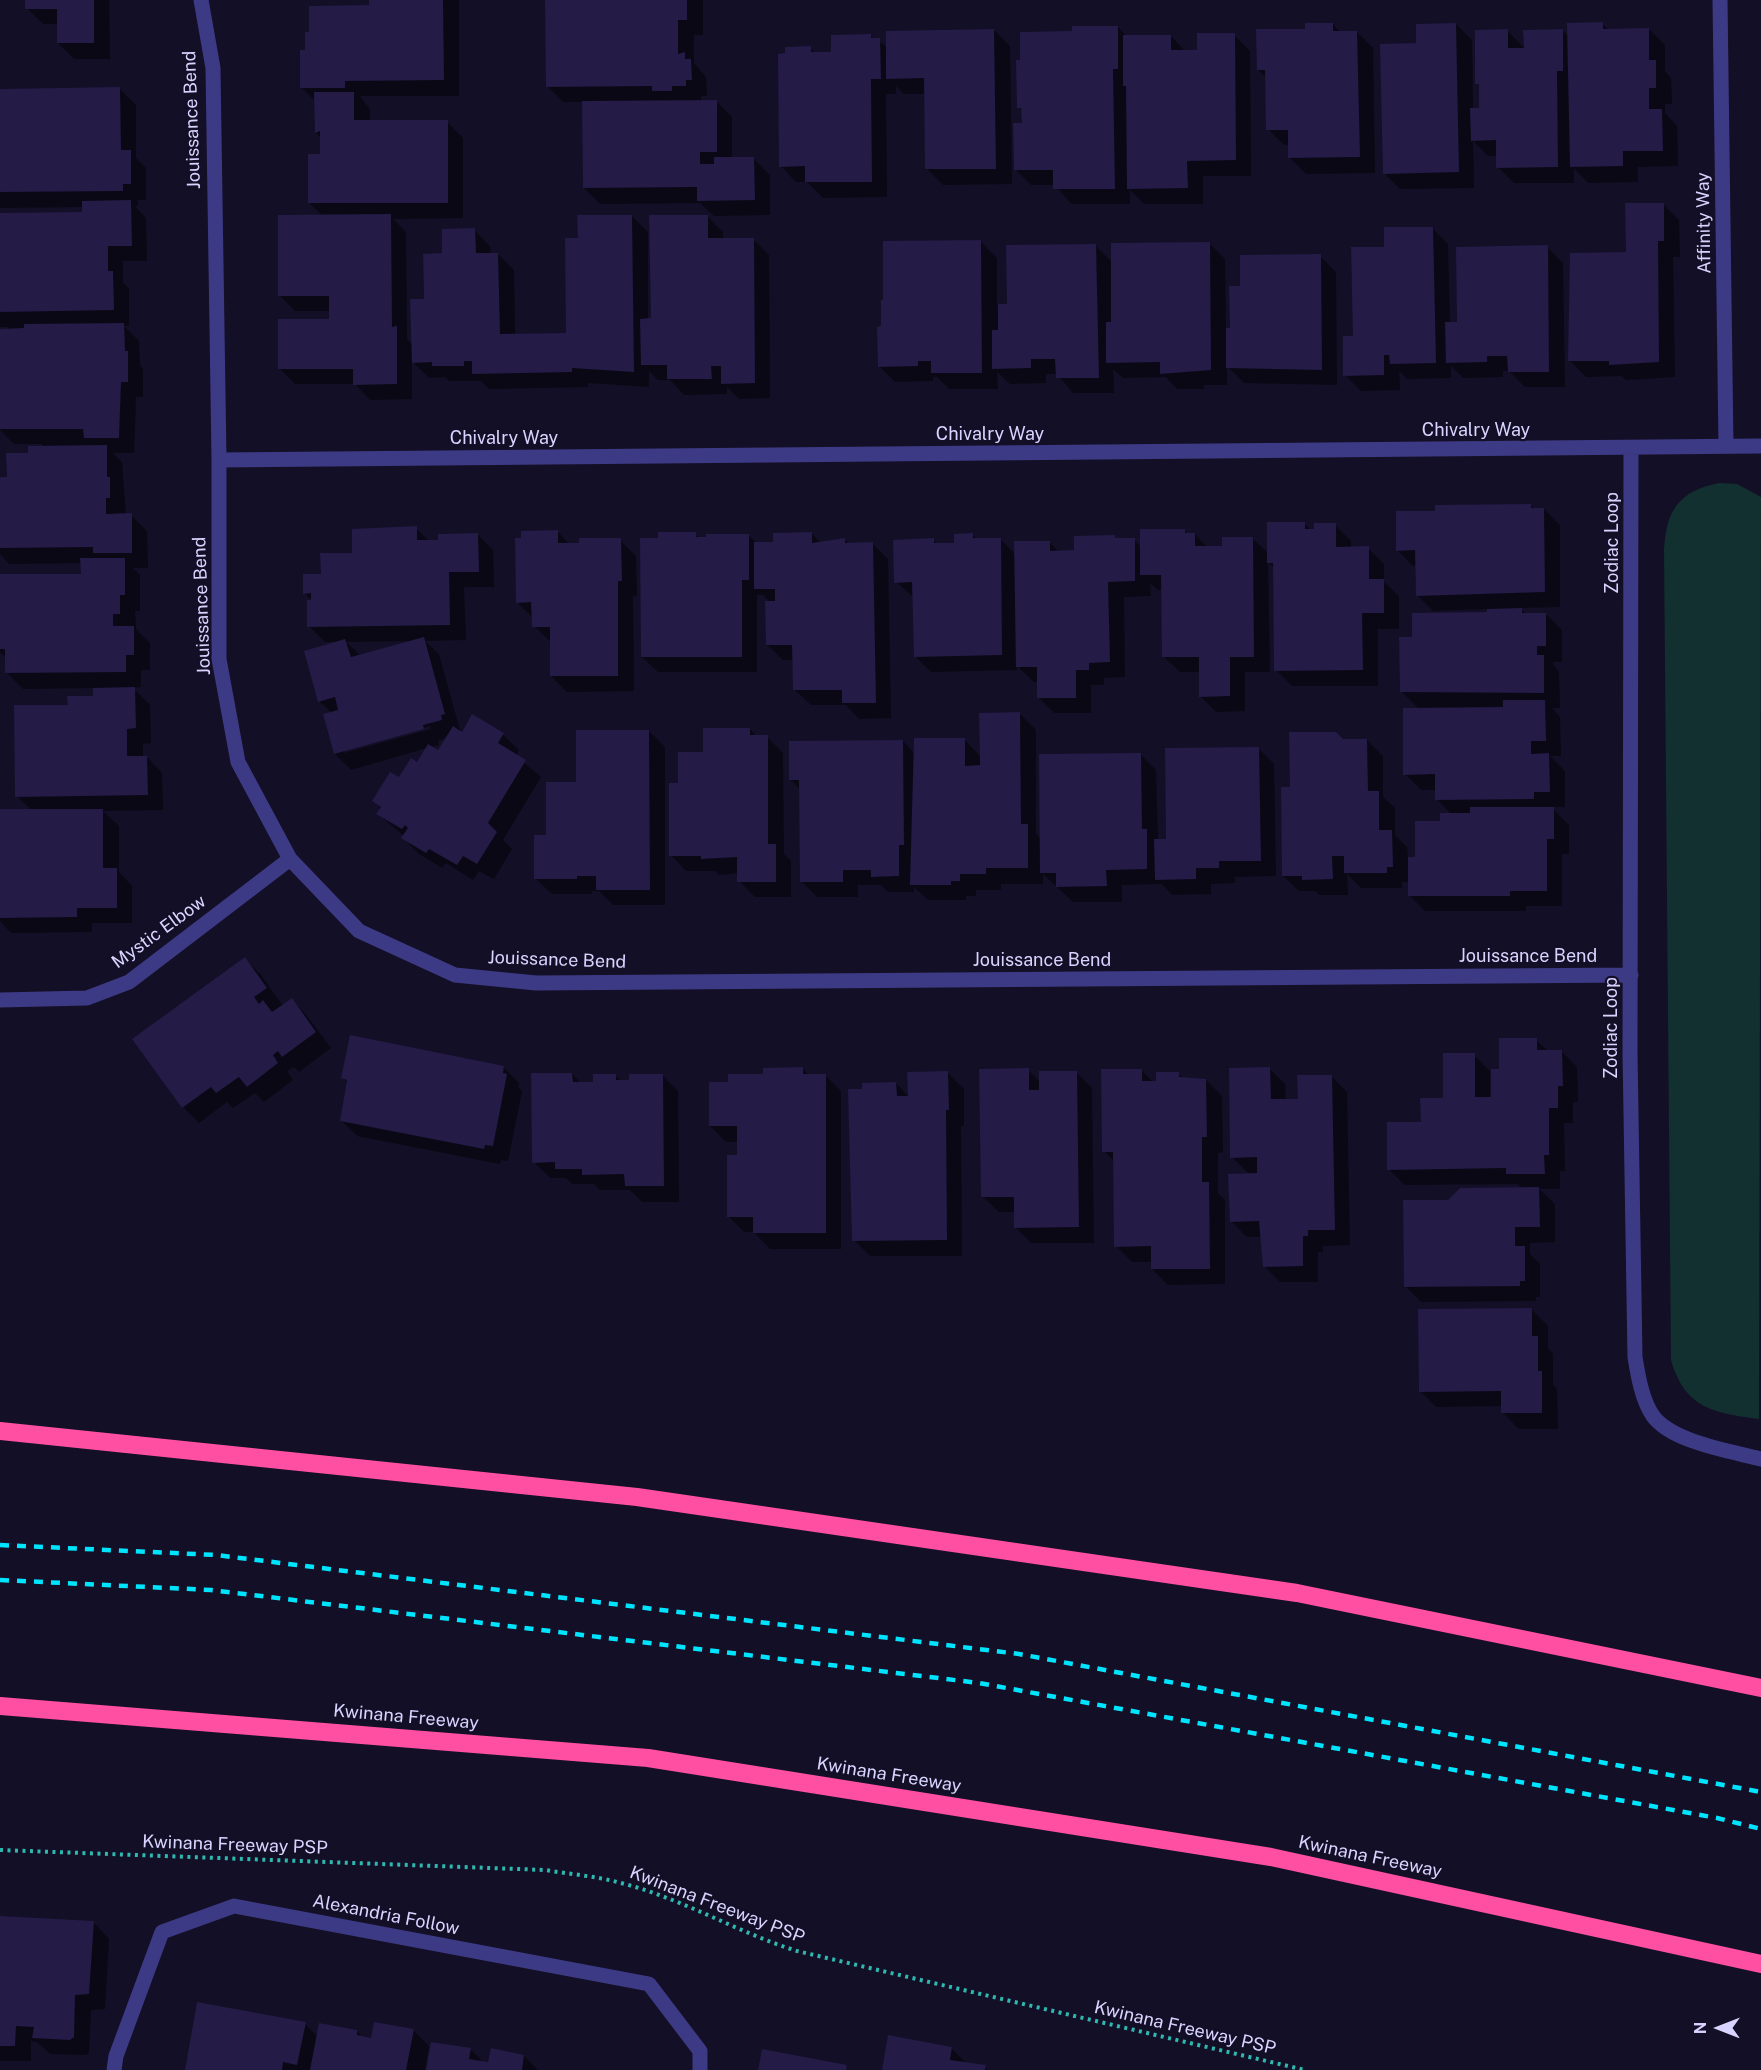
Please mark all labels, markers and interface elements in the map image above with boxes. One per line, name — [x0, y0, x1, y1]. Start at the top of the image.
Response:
street label: Jouissance Bend — [179, 50, 205, 190]
street label: Affinity Way — [1692, 172, 1716, 274]
street label: Chivalry Way — [1422, 419, 1530, 441]
street label: Chivalry Way — [936, 423, 1044, 445]
street label: Chivalry Way — [450, 427, 558, 449]
street label: Zodiac Loop — [1601, 492, 1623, 594]
street label: Jouissance Bend — [189, 536, 215, 676]
street label: Mystic Elbow — [108, 891, 210, 973]
street label: Jouissance Bend — [1459, 945, 1597, 967]
street label: Jouissance Bend — [487, 947, 627, 973]
street label: Jouissance Bend — [973, 949, 1111, 971]
street label: Zodiac Loop — [1600, 977, 1622, 1079]
street label: Kwinana Freeway — [332, 1700, 480, 1734]
street label: Kwinana Freeway — [815, 1753, 963, 1797]
street label: Kwinana Freeway PSP — [142, 1831, 328, 1859]
street label: Kwinana Freeway — [1296, 1831, 1444, 1883]
street label: Kwinana Freeway PSP — [626, 1862, 808, 1948]
street label: Alexandria Follow — [311, 1890, 461, 1940]
street label: Kwinana Freeway PSP — [1092, 1997, 1278, 2059]
north arrow — [1689, 1998, 1749, 2058]
text: N — [1691, 2022, 1710, 2034]

